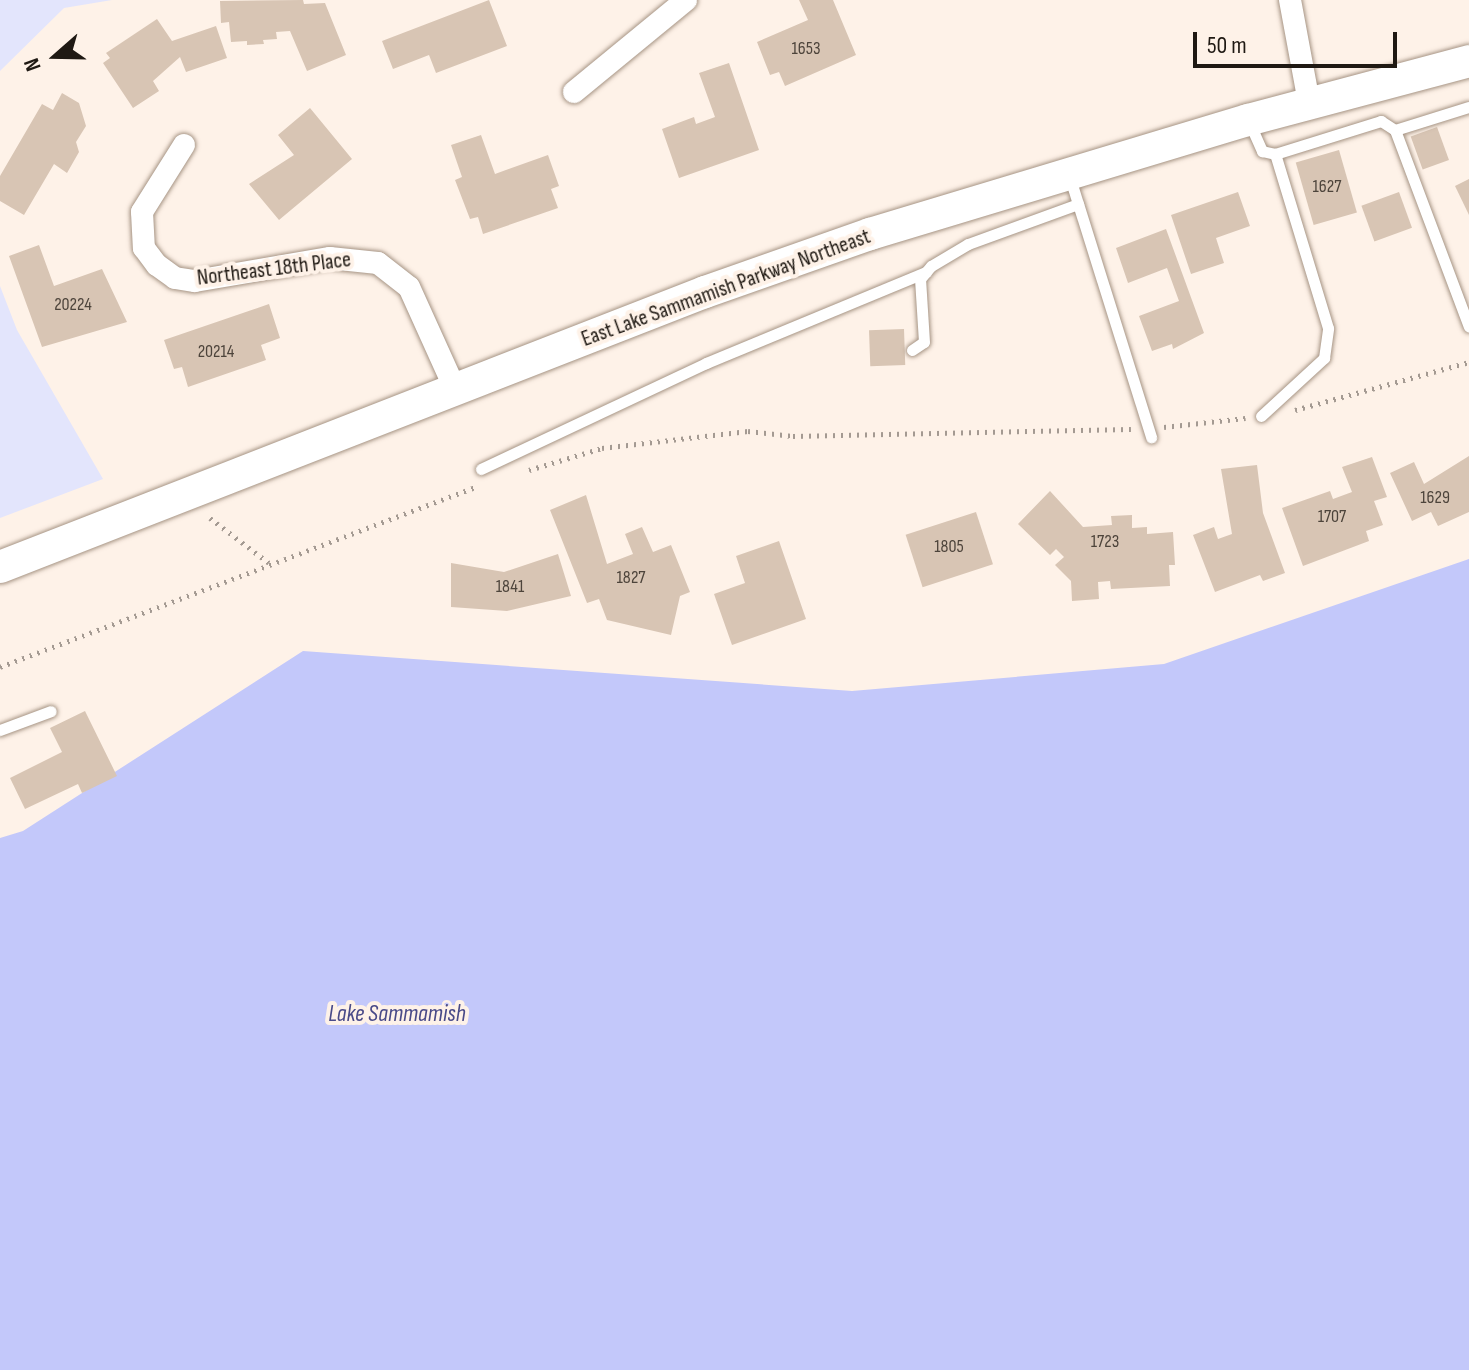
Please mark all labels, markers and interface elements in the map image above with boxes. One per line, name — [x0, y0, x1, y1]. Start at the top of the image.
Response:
north arrow — [16, 16, 96, 96]
scale bar — [1197, 16, 1401, 66]
text: 50 m — [1207, 31, 1247, 60]
house number: 1653 — [792, 38, 820, 60]
text: N — [18, 54, 48, 75]
house number: 1627 — [1313, 176, 1341, 198]
street label: East Lake Sammamish Parkway Northeast — [578, 223, 874, 353]
street label: Northeast 18th Place — [196, 246, 352, 292]
house number: 20224 — [54, 294, 92, 316]
house number: 20214 — [198, 341, 234, 363]
house number: 1629 — [1420, 487, 1450, 509]
house number: 1707 — [1318, 506, 1346, 528]
house number: 1723 — [1091, 531, 1119, 553]
house number: 1805 — [934, 536, 964, 558]
house number: 1827 — [616, 567, 646, 589]
house number: 1841 — [496, 576, 524, 598]
water label: Lake Sammamish — [328, 1000, 466, 1028]

